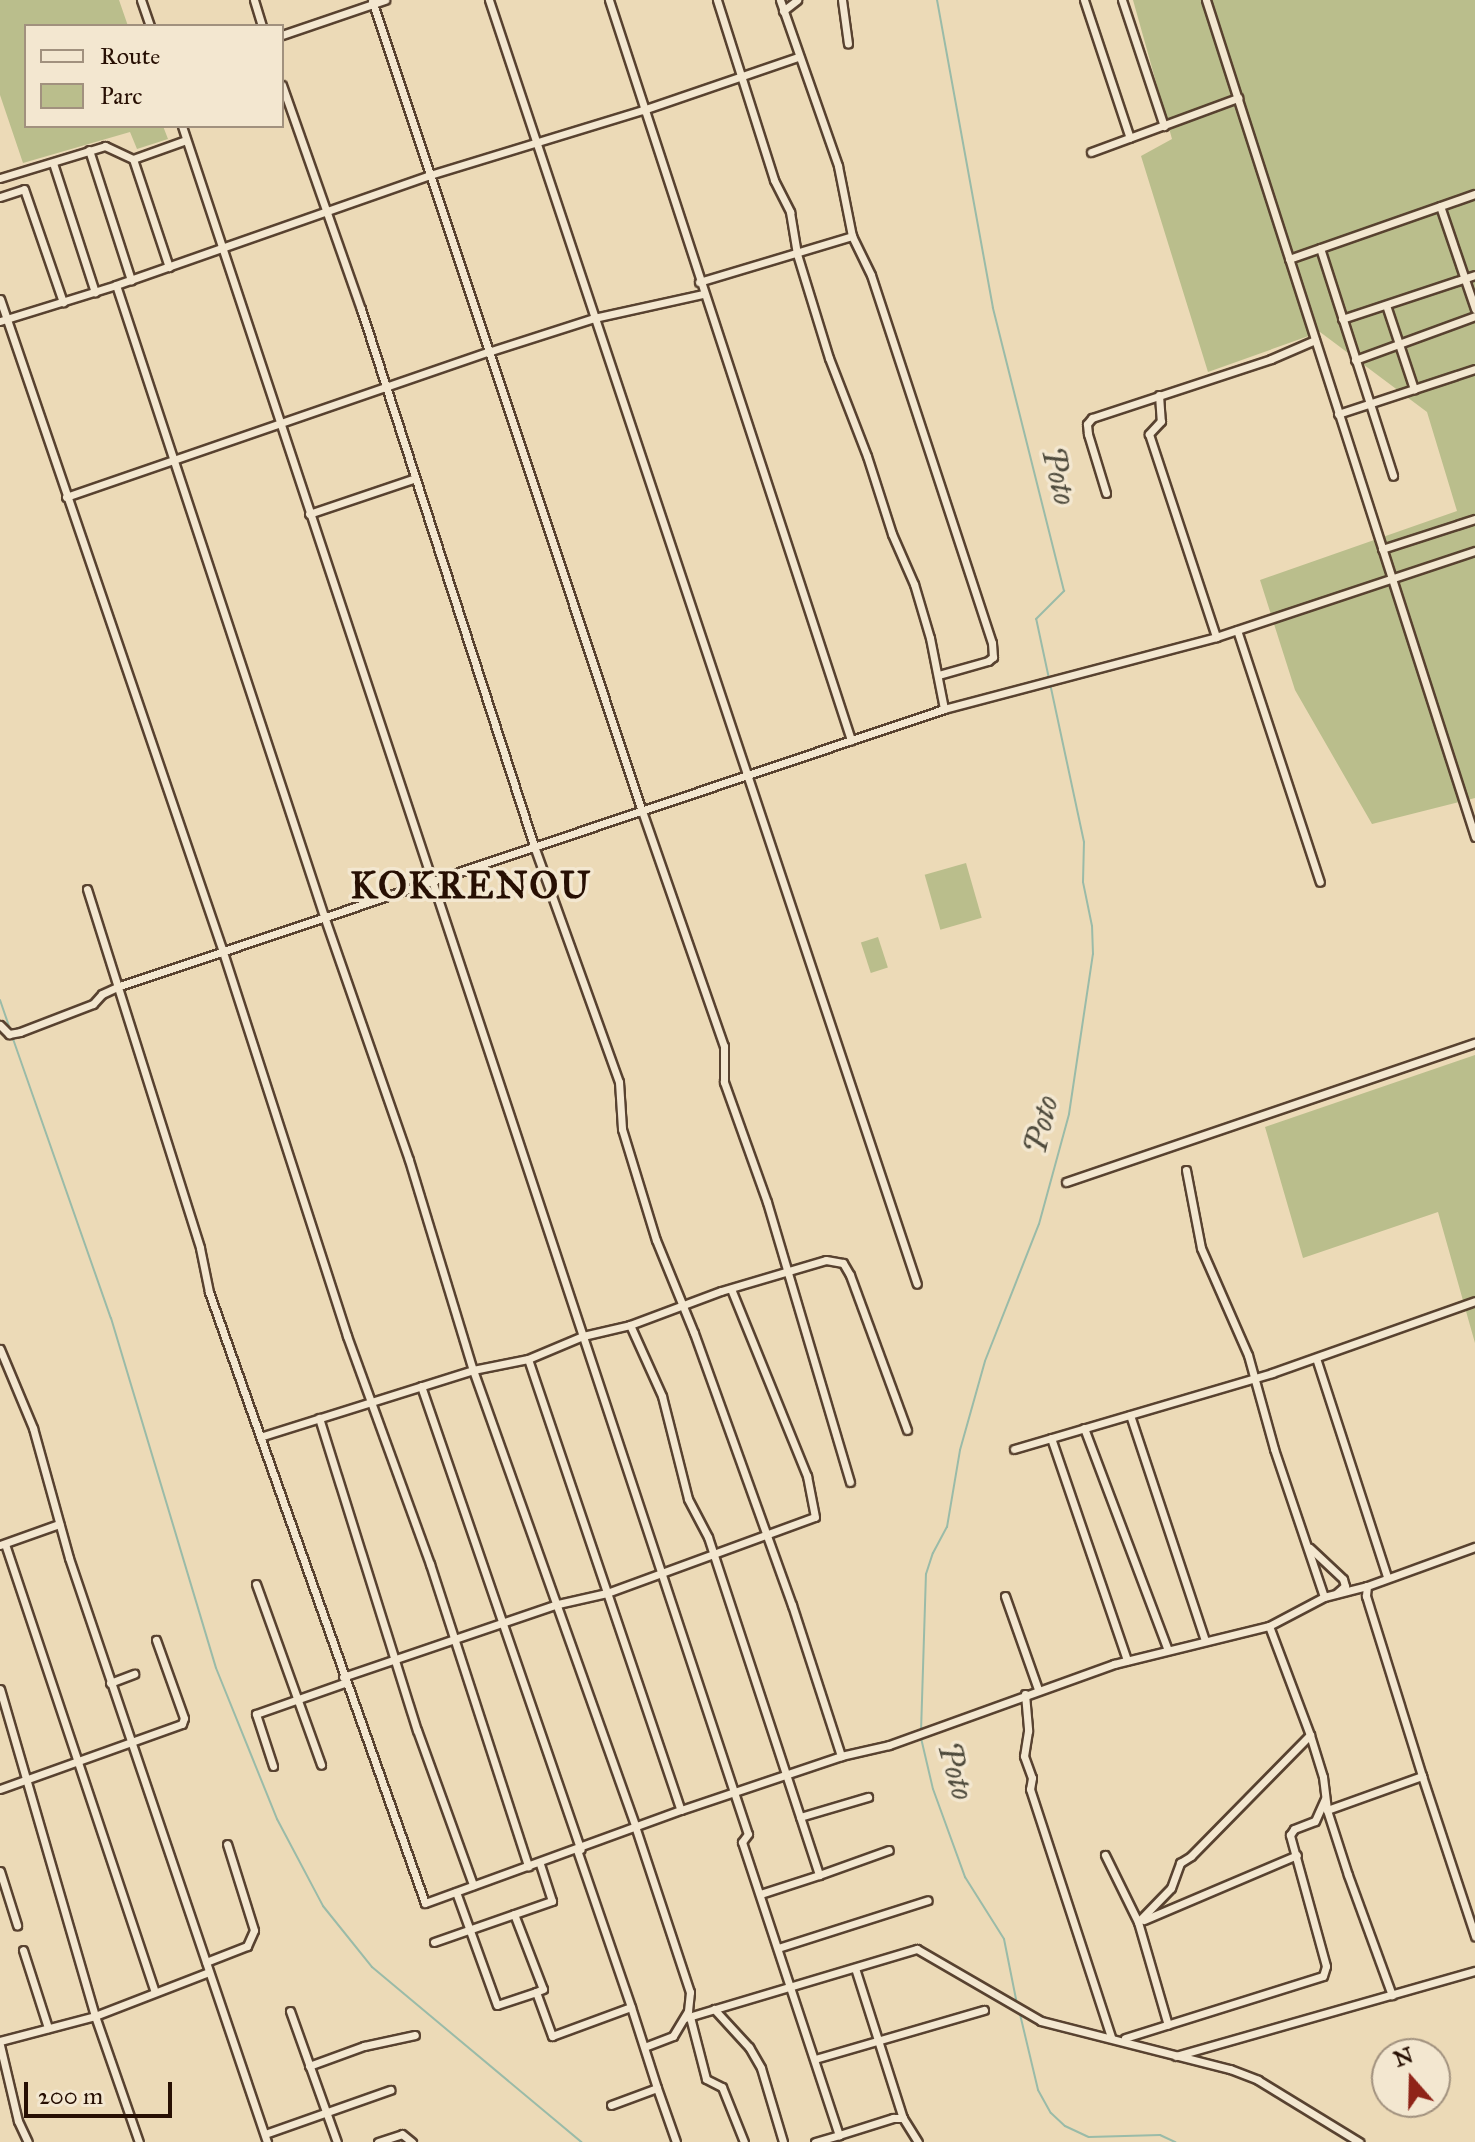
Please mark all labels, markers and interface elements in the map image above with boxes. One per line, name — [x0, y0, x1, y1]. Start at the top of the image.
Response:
legend — [24, 24, 284, 128]
text: Route — [100, 41, 160, 71]
text: Parc — [100, 81, 142, 111]
water label: Poto — [1032, 443, 1084, 509]
district label: KOKRENOU — [350, 863, 592, 909]
water label: Poto — [1017, 1092, 1067, 1158]
water label: Poto — [928, 1738, 982, 1804]
north arrow — [1371, 2038, 1451, 2118]
text: N — [1390, 2041, 1417, 2073]
scale bar — [28, 2066, 176, 2116]
text: 200 m — [38, 2081, 103, 2111]

